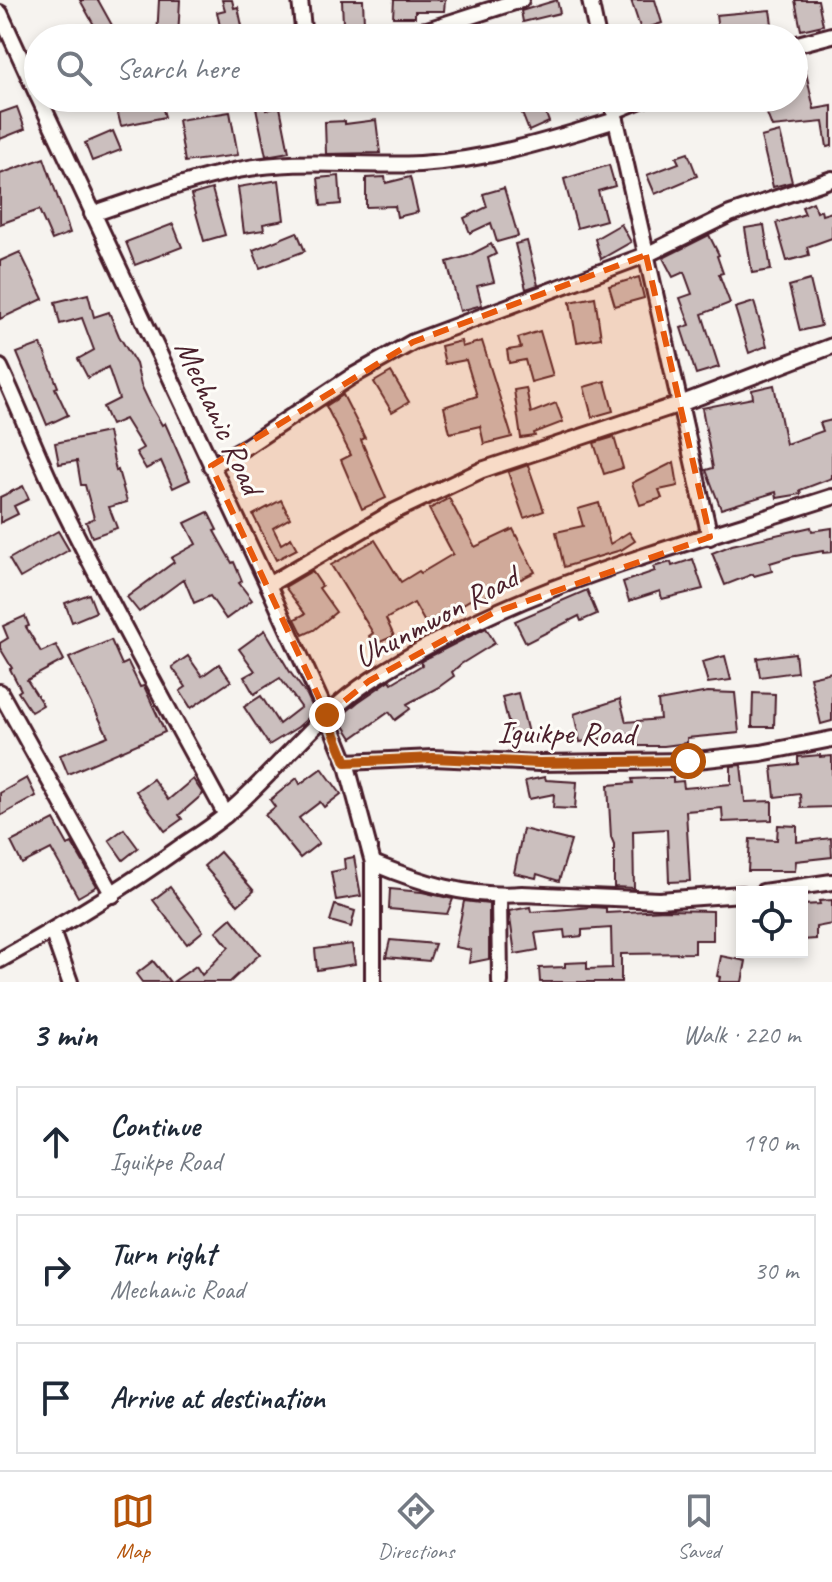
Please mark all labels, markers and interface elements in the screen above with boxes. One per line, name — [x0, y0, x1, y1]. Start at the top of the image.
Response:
search box — [24, 24, 808, 112]
icon: search — [52, 46, 96, 90]
text: Search here — [116, 49, 238, 87]
street label: Mechanic Road — [166, 333, 275, 505]
street label: Uhunmwon Road — [347, 555, 529, 677]
route end — [309, 697, 345, 733]
street label: Iguikpe Road — [497, 711, 639, 755]
route start — [670, 743, 706, 779]
map controls — [736, 886, 808, 958]
button: locate — [736, 886, 808, 958]
text: 3 min — [32, 1013, 97, 1056]
text: Walk · 220 m — [683, 1018, 800, 1051]
text: Continue — [110, 1107, 200, 1145]
icon: ahead — [34, 1120, 78, 1164]
text: 190 m — [742, 1126, 798, 1159]
text: Iguikpe Road — [110, 1145, 221, 1178]
text: Turn right — [110, 1235, 215, 1273]
icon: right — [34, 1248, 78, 1292]
text: 30 m — [754, 1254, 798, 1287]
text: Mechanic Road — [110, 1273, 244, 1306]
icon: arrive — [34, 1376, 78, 1420]
text: Arrive at destination — [110, 1379, 325, 1417]
tab: Map — [111, 1489, 155, 1565]
tab: Directions — [378, 1489, 454, 1565]
tab: Saved — [677, 1489, 721, 1565]

